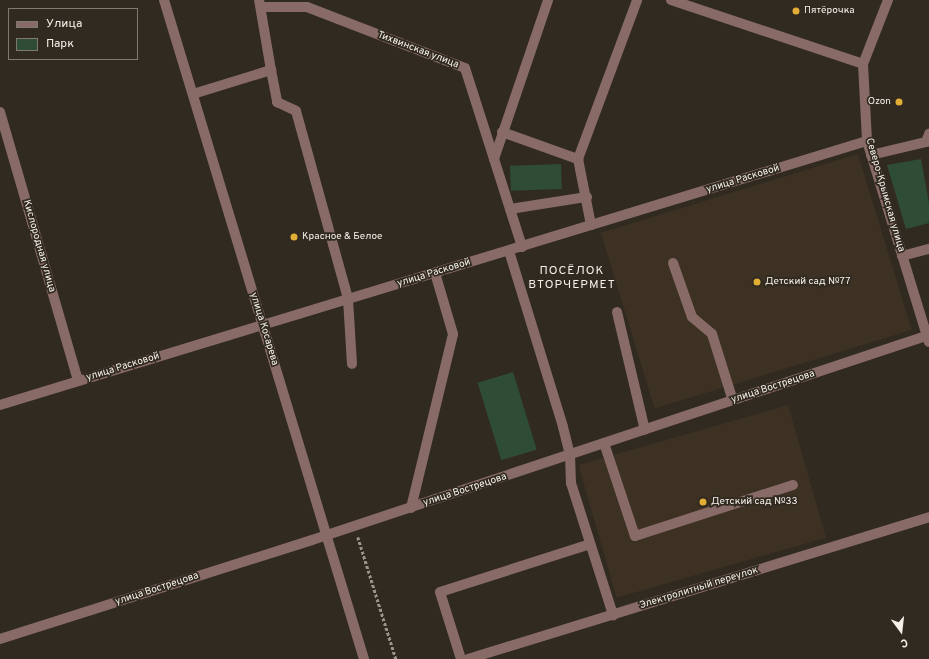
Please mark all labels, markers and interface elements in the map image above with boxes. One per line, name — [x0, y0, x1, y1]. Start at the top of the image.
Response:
place label: Пятёрочка — [804, 5, 855, 17]
marker: Пятёрочка — [791, 6, 801, 16]
legend — [8, 8, 138, 60]
text: Улица — [46, 16, 82, 32]
street label: Тихвинская улица — [376, 29, 460, 71]
text: Парк — [46, 36, 74, 52]
place label: Ozon — [868, 96, 891, 108]
marker: Ozon — [894, 97, 904, 107]
street label: Северо-Крымская улица — [863, 137, 907, 253]
street label: улица Расковой — [705, 162, 781, 196]
street label: Кислородная улица — [20, 198, 58, 294]
place label: Красное & Белое — [302, 231, 382, 243]
marker: Красное & Белое — [289, 232, 299, 242]
street label: улица Расковой — [396, 256, 472, 290]
district label: ПОСЁЛОК ВТОРЧЕРМЕТ — [528, 265, 616, 293]
place label: Детский сад №77 — [765, 276, 850, 288]
marker: Детский сад №77 — [752, 277, 762, 287]
street label: улица Косарева — [247, 291, 281, 367]
street label: улица Расковой — [85, 350, 161, 384]
street label: улица Вострецова — [730, 368, 816, 406]
street label: улица Вострецова — [422, 471, 508, 509]
place label: Детский сад №33 — [711, 496, 798, 508]
marker: Детский сад №33 — [698, 497, 708, 507]
street label: Электролитный переулок — [638, 564, 760, 612]
street label: улица Вострецова — [114, 570, 200, 608]
north arrow — [881, 611, 921, 651]
text: С — [899, 635, 909, 650]

